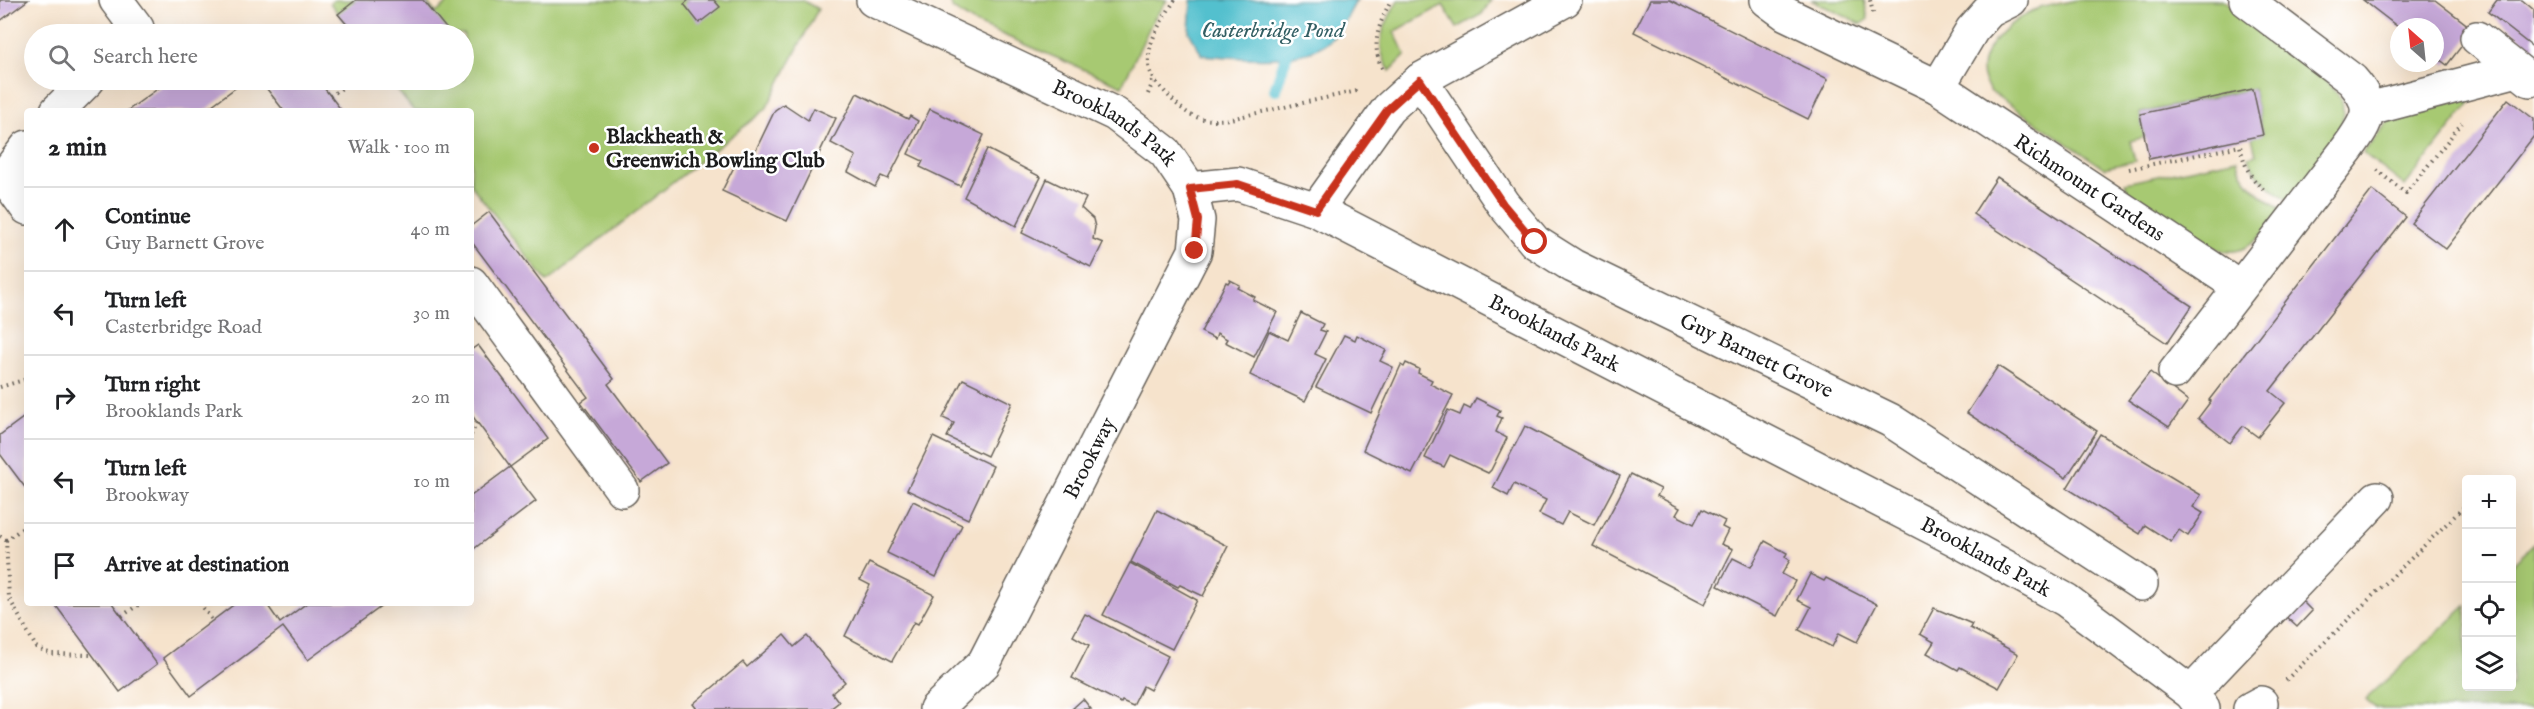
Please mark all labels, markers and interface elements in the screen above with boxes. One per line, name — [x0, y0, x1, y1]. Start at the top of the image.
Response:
water label: Casterbridge Pond — [1201, 17, 1346, 45]
north arrow — [2390, 18, 2444, 72]
search box — [24, 24, 474, 90]
icon: search — [45, 41, 78, 74]
text: Search here — [93, 43, 198, 71]
street label: Brooklands Park — [1047, 74, 1183, 173]
place label: Blackheath & Greenwich Bowling Club — [606, 124, 825, 175]
street label: Richmount Gardens — [2008, 129, 2169, 248]
text: 2 min — [48, 131, 107, 164]
text: Walk · 100 m — [347, 135, 450, 160]
marker: Blackheath & Greenwich Bowling Club — [587, 141, 601, 155]
text: Continue — [105, 203, 191, 231]
icon: ahead — [48, 213, 81, 246]
text: 40 m — [411, 217, 450, 242]
route start — [1521, 228, 1547, 254]
text: Guy Barnett Grove — [105, 231, 264, 256]
route end — [1181, 237, 1207, 263]
text: Turn left — [105, 287, 187, 315]
street label: Brooklands Park — [1484, 289, 1625, 380]
icon: left — [48, 297, 81, 330]
text: 30 m — [413, 301, 450, 326]
street label: Guy Barnett Grove — [1675, 308, 1838, 405]
text: Casterbridge Road — [105, 315, 262, 340]
text: Turn right — [105, 371, 200, 399]
icon: right — [48, 381, 81, 414]
text: 20 m — [411, 385, 450, 410]
text: Brooklands Park — [105, 399, 243, 424]
street label: Brookway — [1058, 412, 1123, 504]
text: Turn left — [105, 455, 187, 483]
icon: left — [48, 465, 81, 498]
text: 10 m — [413, 469, 450, 494]
map controls — [2462, 475, 2516, 691]
button: + — [2462, 475, 2516, 529]
text: Brookway — [105, 483, 189, 508]
street label: Brooklands Park — [1916, 512, 2056, 605]
button: − — [2462, 529, 2516, 583]
icon: arrive — [48, 549, 81, 582]
text: Arrive at destination — [105, 551, 289, 579]
button: locate — [2462, 583, 2516, 637]
button: layers — [2462, 637, 2516, 691]

